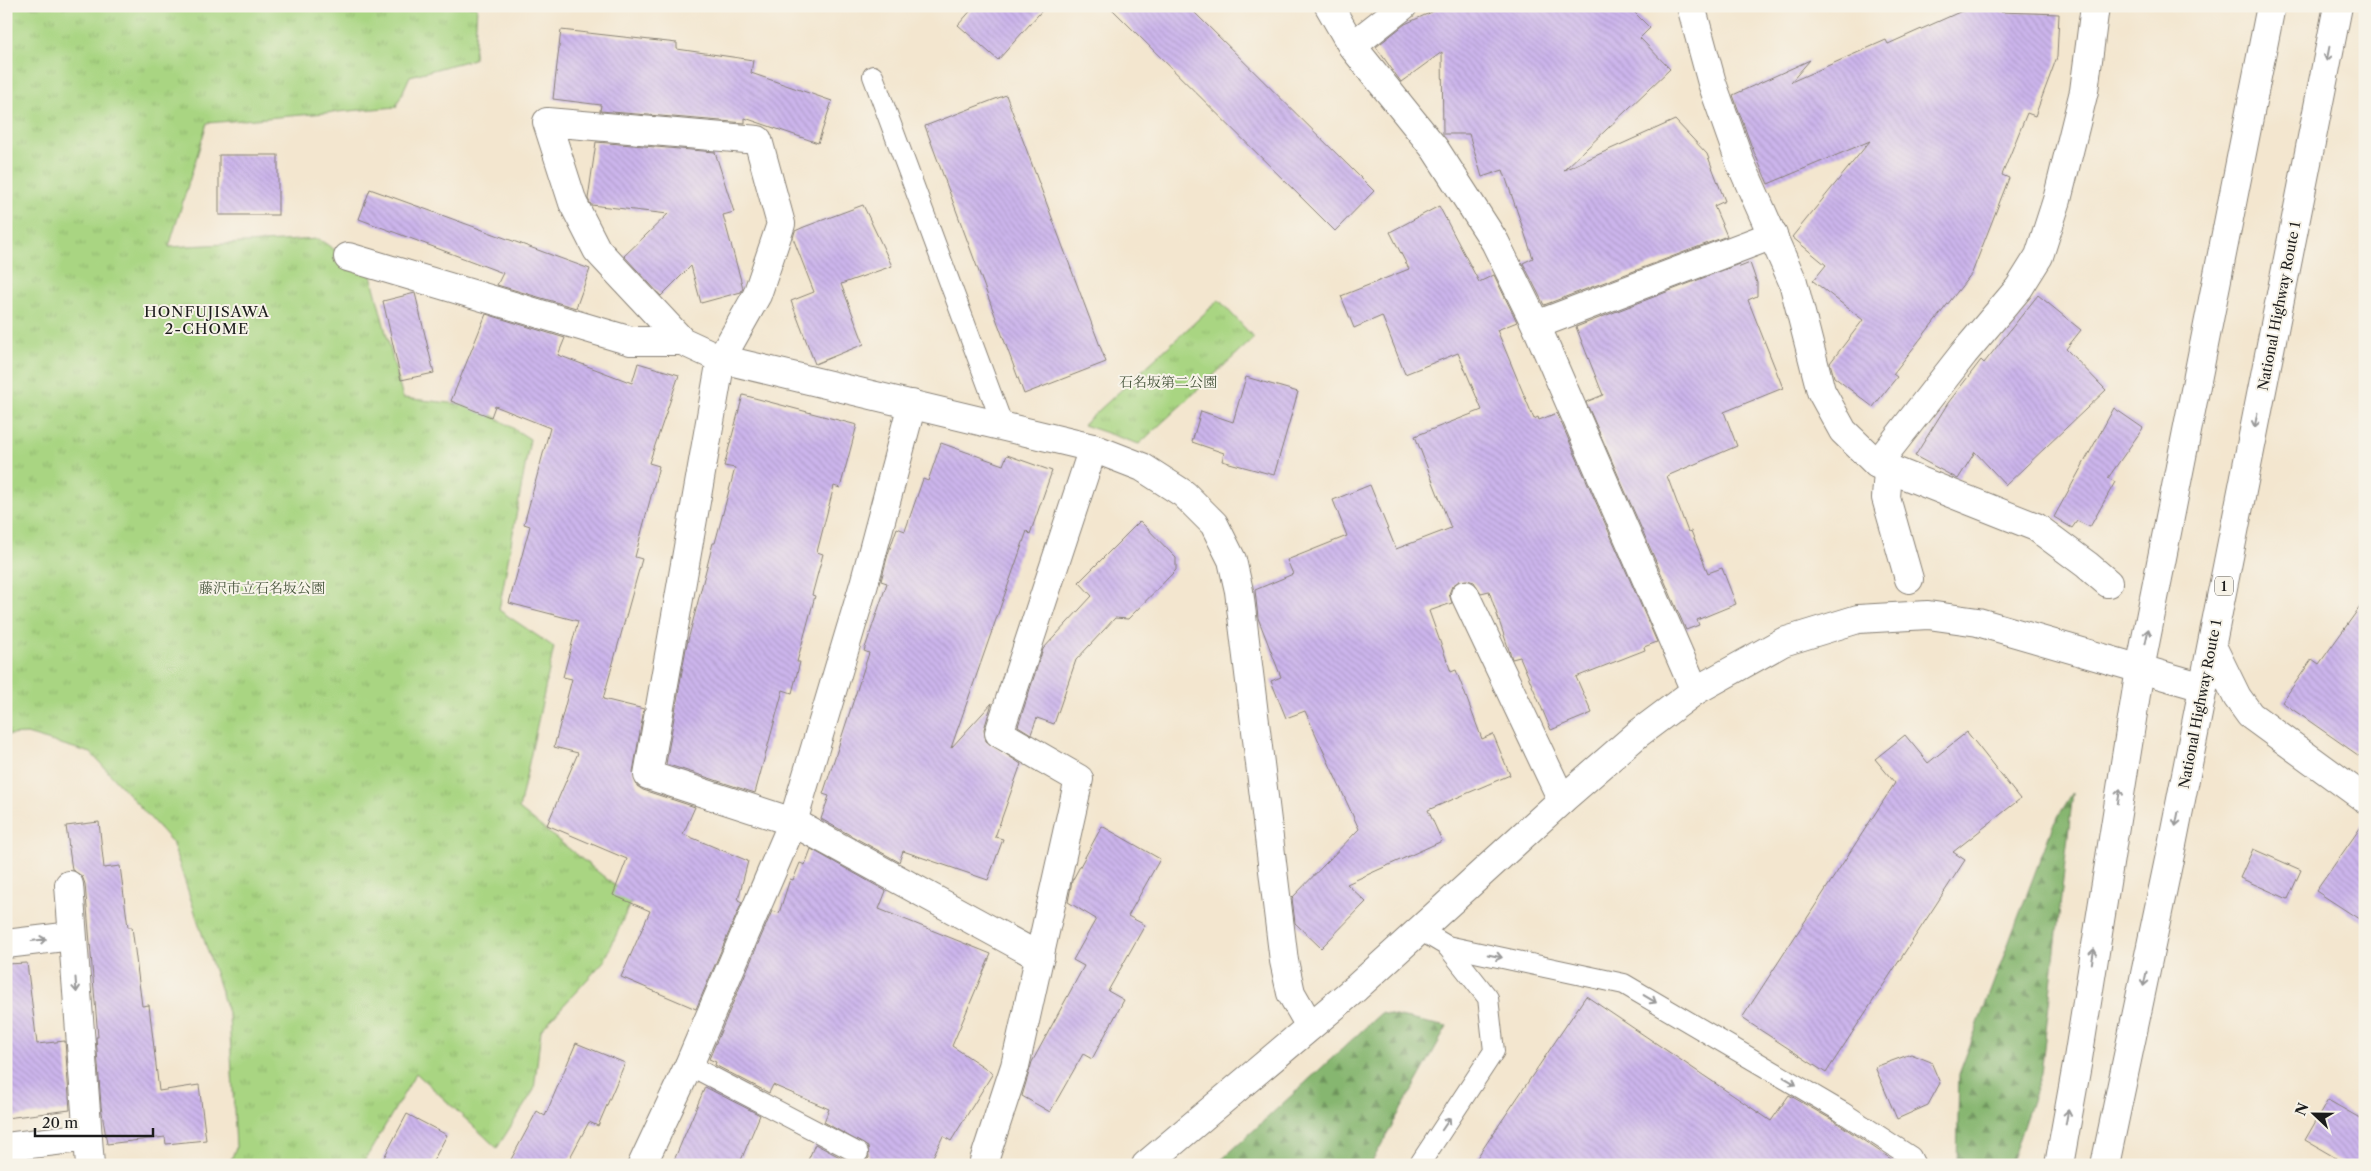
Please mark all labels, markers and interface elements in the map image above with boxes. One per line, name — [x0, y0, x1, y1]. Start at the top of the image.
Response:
one-way arrow — [2323, 46, 2333, 62]
street label: National Highway Route 1 — [2254, 220, 2304, 392]
district label: HONFUJISAWA 2-CHOME — [144, 302, 270, 338]
park label: 石名坂第二公園 — [1119, 373, 1217, 391]
one-way arrow — [2251, 411, 2261, 427]
road number: 1 — [2215, 576, 2233, 596]
park label: 藤沢市立石名坂公園 — [199, 579, 325, 597]
street label: National Highway Route 1 — [2175, 618, 2225, 790]
one-way arrow — [2143, 628, 2153, 644]
one-way arrow — [2115, 788, 2125, 804]
one-way arrow — [2172, 811, 2182, 827]
one-way arrow — [31, 935, 47, 945]
one-way arrow — [2089, 949, 2099, 965]
one-way arrow — [1486, 952, 1502, 961]
one-way arrow — [2140, 970, 2149, 986]
one-way arrow — [71, 977, 81, 993]
one-way arrow — [1643, 994, 1658, 1004]
one-way arrow — [1783, 1077, 1797, 1087]
north arrow — [2288, 1088, 2338, 1138]
text: N — [2291, 1100, 2313, 1118]
scale bar — [35, 1106, 152, 1138]
one-way arrow — [2063, 1109, 2073, 1125]
text: 20 m — [42, 1113, 78, 1132]
one-way arrow — [1441, 1118, 1451, 1132]

